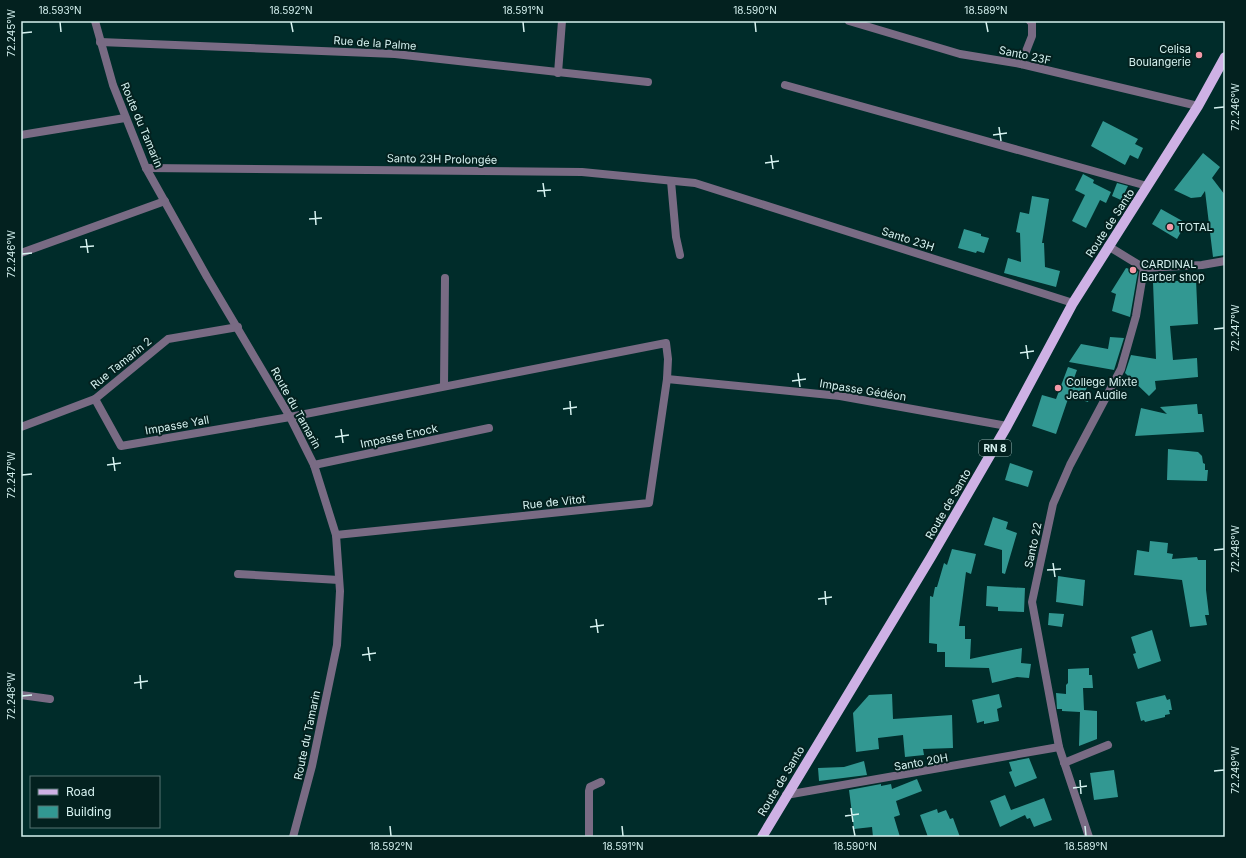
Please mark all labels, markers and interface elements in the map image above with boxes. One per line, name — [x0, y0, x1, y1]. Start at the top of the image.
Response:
text: 18.593°N — [38, 4, 82, 16]
text: 18.592°N — [269, 4, 313, 16]
text: 18.591°N — [502, 4, 544, 16]
text: 18.590°N — [733, 4, 777, 16]
text: 18.589°N — [964, 4, 1008, 16]
text: 72.245°W — [5, 9, 17, 57]
street label: Rue de la Palme — [333, 33, 417, 53]
place label: Celisa Boulangerie — [1129, 42, 1191, 69]
street label: Santo 23F — [998, 43, 1052, 67]
marker: Celisa Boulangerie — [1194, 50, 1204, 60]
street label: Route du Tamarin — [118, 80, 166, 170]
text: 72.246°W — [1229, 83, 1241, 131]
street label: Santo 23H Prolongée — [387, 151, 497, 167]
street label: Route de Santo — [1083, 186, 1138, 260]
place label: TOTAL — [1178, 220, 1213, 234]
marker: TOTAL — [1165, 222, 1175, 232]
street label: Santo 23H — [880, 224, 936, 254]
text: 72.246°W — [5, 230, 17, 278]
place label: CARDINAL Barber shop — [1141, 257, 1205, 284]
marker: CARDINAL Barber shop — [1128, 265, 1138, 275]
text: 72.247°W — [1229, 304, 1241, 352]
street label: Rue Tamarin 2 — [88, 334, 154, 392]
street label: Route du Tamarin — [268, 365, 324, 451]
place label: College Mixte Jean Audile — [1066, 375, 1137, 402]
street label: Impasse Gédéon — [819, 376, 907, 404]
marker: College Mixte Jean Audile — [1053, 383, 1063, 393]
street label: Impasse Yall — [144, 412, 210, 438]
street label: Impasse Enock — [359, 421, 439, 451]
road number: RN 8 — [979, 440, 1011, 456]
text: 72.247°W — [5, 451, 17, 499]
street label: Route de Santo — [922, 466, 974, 542]
street label: Rue de Vitot — [522, 492, 587, 512]
street label: Santo 22 — [1021, 521, 1045, 569]
text: 72.248°W — [1229, 525, 1241, 573]
text: 72.248°W — [5, 672, 17, 720]
street label: Route du Tamarin — [291, 689, 323, 781]
street label: Route de Santo — [755, 743, 808, 819]
text: 72.249°W — [1229, 746, 1241, 794]
street label: Santo 20H — [893, 750, 949, 774]
legend — [30, 776, 160, 828]
text: Road — [66, 784, 95, 799]
text: Building — [66, 804, 111, 819]
text: 18.592°N — [369, 840, 413, 852]
text: 18.591°N — [602, 840, 644, 852]
text: 18.590°N — [833, 840, 877, 852]
text: 18.589°N — [1064, 840, 1108, 852]

